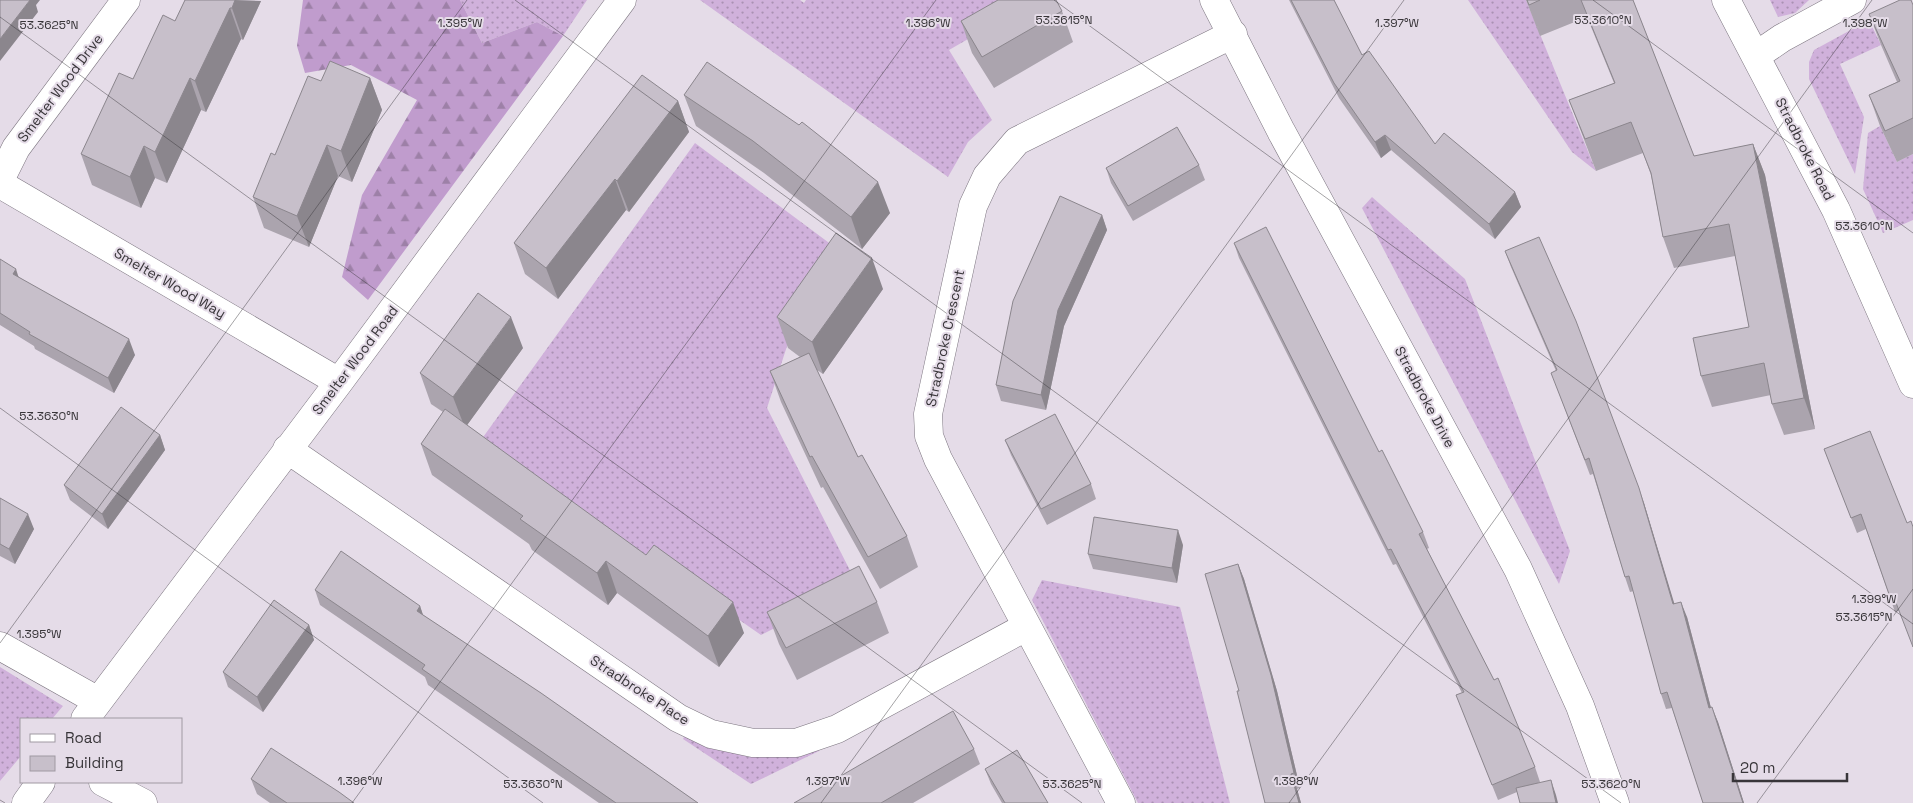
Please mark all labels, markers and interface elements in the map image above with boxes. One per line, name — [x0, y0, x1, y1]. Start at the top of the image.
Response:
text: 53.3615°N — [1036, 12, 1092, 28]
text: 53.3610°N — [1574, 12, 1632, 28]
text: 1.395°W — [438, 15, 483, 31]
text: 1.396°W — [905, 15, 951, 31]
text: 1.397°W — [1375, 15, 1420, 31]
text: 1.398°W — [1842, 15, 1888, 31]
text: 53.3625°N — [20, 17, 78, 33]
street label: Smelter Wood Drive — [13, 30, 107, 146]
street label: Stradbroke Road — [1771, 95, 1839, 203]
text: 53.3610°N — [1835, 218, 1893, 234]
street label: Smelter Wood Way — [111, 244, 229, 322]
street label: Stradbroke Crescent — [922, 268, 968, 408]
street label: Smelter Wood Road — [308, 302, 402, 418]
street label: Stradbroke Drive — [1391, 343, 1459, 451]
text: 53.3630°N — [19, 408, 79, 424]
text: 1.399°W — [1851, 591, 1897, 607]
text: 53.3615°N — [1836, 609, 1892, 625]
text: 1.395°W — [17, 626, 62, 642]
street label: Stradbroke Place — [587, 651, 693, 729]
legend — [20, 718, 182, 783]
text: Road — [65, 728, 102, 747]
scale bar — [1733, 750, 1847, 782]
text: Building — [65, 753, 124, 772]
text: 20 m — [1740, 758, 1775, 777]
text: 1.396°W — [337, 773, 383, 789]
text: 1.397°W — [806, 773, 851, 789]
text: 1.398°W — [1273, 773, 1319, 789]
text: 53.3630°N — [503, 776, 563, 792]
text: 53.3625°N — [1043, 776, 1101, 792]
text: 53.3620°N — [1581, 776, 1641, 792]

